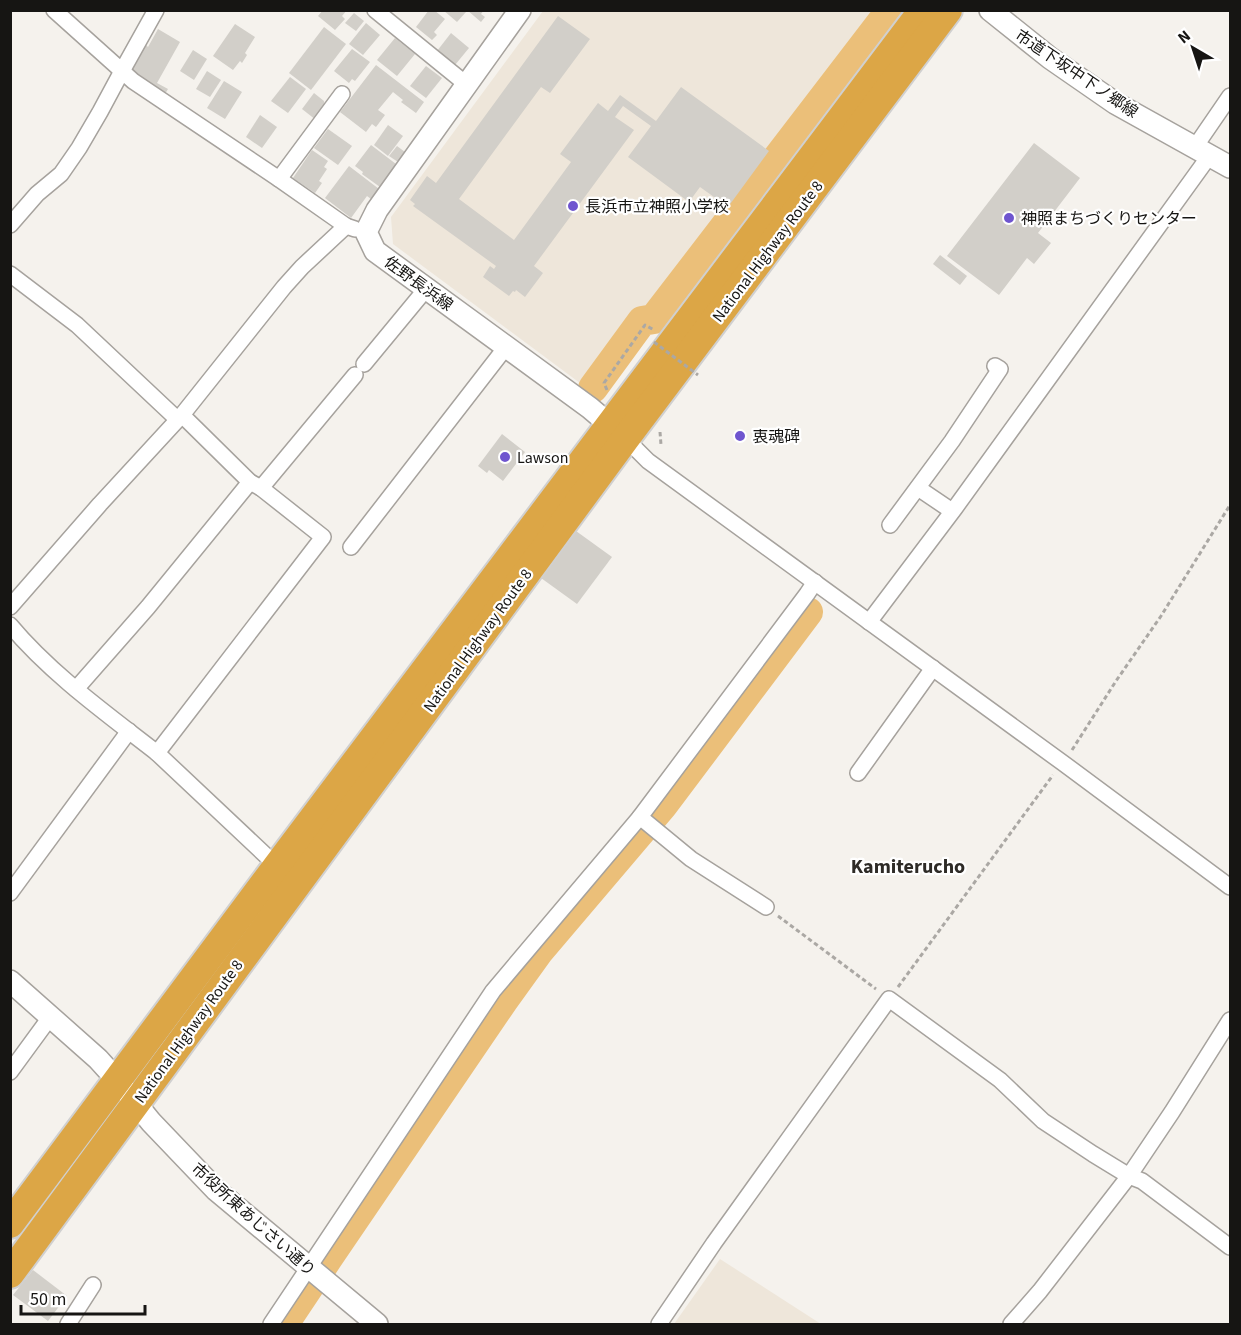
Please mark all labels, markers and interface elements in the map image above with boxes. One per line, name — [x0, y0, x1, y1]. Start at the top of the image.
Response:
north arrow — [1163, 18, 1223, 78]
street label: 市道下坂中下ノ郷線 — [1011, 24, 1142, 123]
text: N — [1173, 25, 1195, 49]
street label: National Highway Route 8 — [707, 176, 828, 327]
place label: 長浜市立神照小学校 — [585, 196, 729, 218]
marker: 長浜市立神照小学校 — [566, 199, 580, 213]
place label: 神照まちづくりセンター — [1021, 208, 1197, 230]
marker: 神照まちづくりセンター — [1002, 211, 1016, 225]
street label: 佐野長浜線 — [380, 251, 457, 316]
place label: 衷魂碑 — [752, 426, 800, 448]
marker: 衷魂碑 — [733, 429, 747, 443]
place label: Lawson — [517, 447, 568, 469]
marker: Lawson — [498, 450, 512, 464]
street label: National Highway Route 8 — [418, 564, 537, 717]
district label: Kamiterucho — [851, 853, 965, 881]
street label: National Highway Route 8 — [129, 955, 248, 1108]
street label: 市役所東あじさい通り — [187, 1158, 320, 1281]
scale bar — [21, 1278, 146, 1316]
text: 50 m — [30, 1287, 66, 1312]

